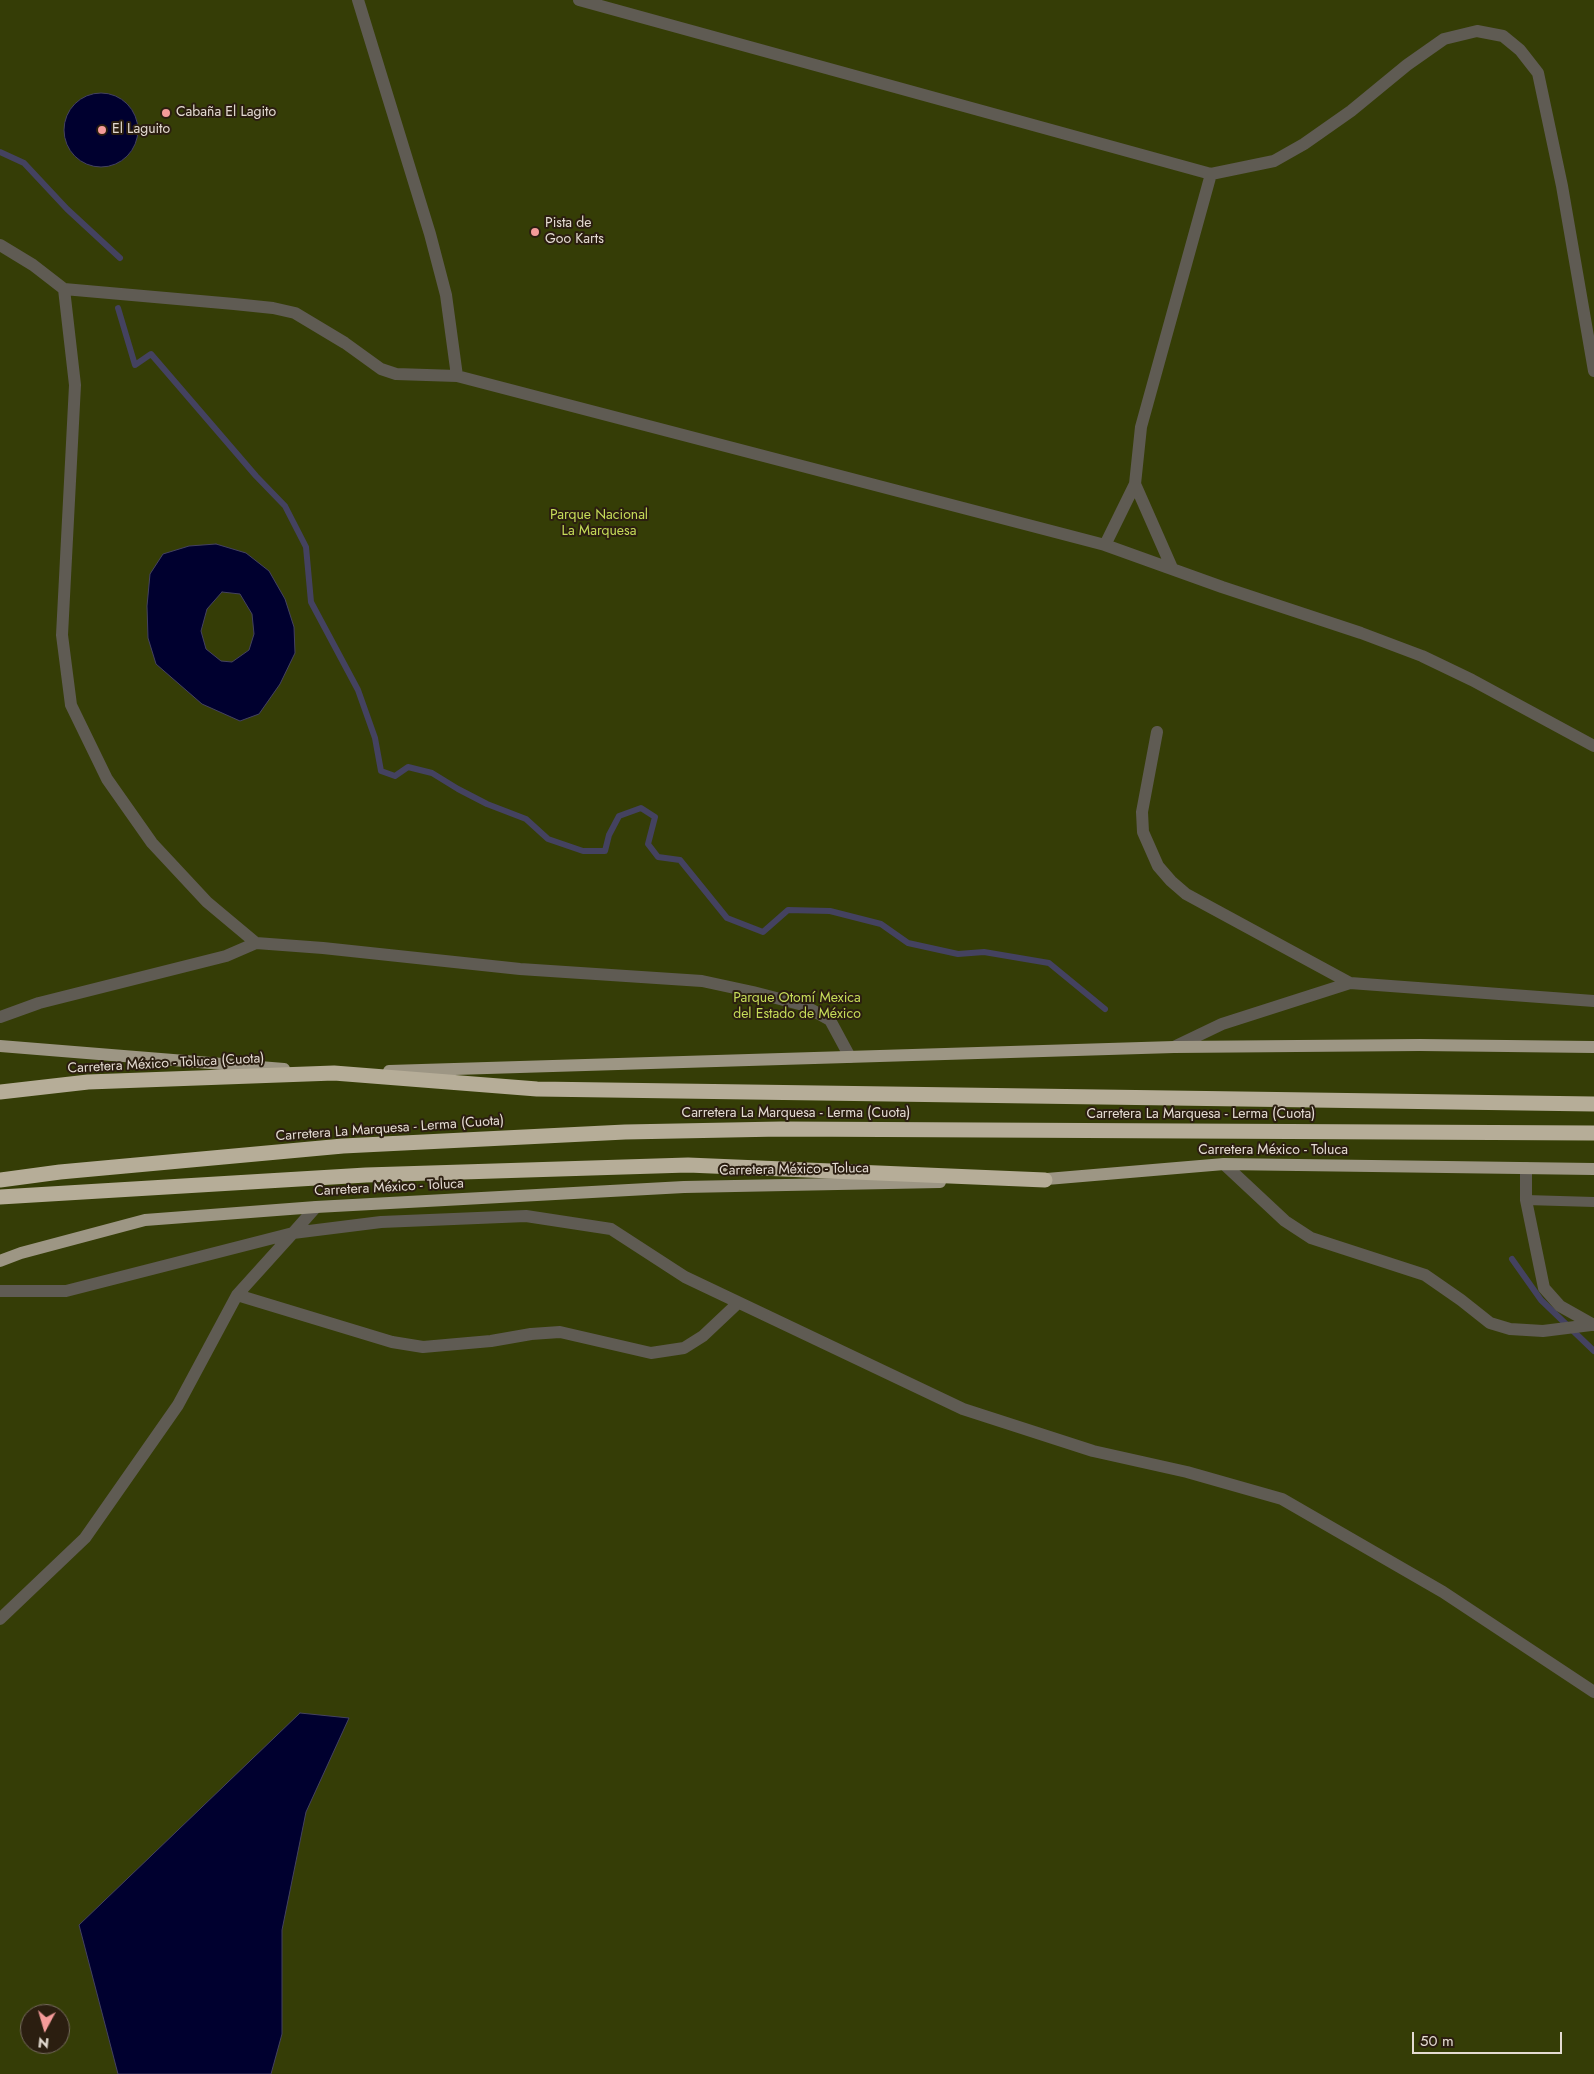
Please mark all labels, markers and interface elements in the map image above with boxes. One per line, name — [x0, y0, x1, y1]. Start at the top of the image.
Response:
place label: Cabaña El Lagito — [176, 105, 276, 121]
marker: Cabaña El Lagito — [160, 107, 172, 119]
place label: El Laguito — [112, 122, 170, 138]
marker: El Laguito — [96, 124, 108, 136]
place label: Pista de Goo Karts — [545, 216, 604, 248]
marker: Pista de Goo Karts — [529, 226, 541, 238]
park label: Parque Nacional La Marquesa — [550, 508, 648, 540]
park label: Parque Otomí Mexica del Estado de México — [733, 991, 861, 1024]
street label: Carretera México - Toluca (Cuota) — [67, 1050, 265, 1078]
street label: Carretera La Marquesa - Lerma (Cuota) — [682, 1106, 910, 1122]
street label: Carretera La Marquesa - Lerma (Cuota) — [1087, 1107, 1315, 1123]
street label: Carretera La Marquesa - Lerma (Cuota) — [275, 1113, 505, 1145]
street label: Carretera México - Toluca — [1198, 1143, 1348, 1159]
street label: Carretera México - Toluca — [719, 1160, 869, 1180]
street label: Carretera México - Toluca — [314, 1176, 464, 1200]
north arrow — [20, 2004, 70, 2054]
scale bar — [1414, 2022, 1564, 2054]
text: 50 m — [1420, 2030, 1454, 2052]
text: N — [37, 2032, 50, 2053]

